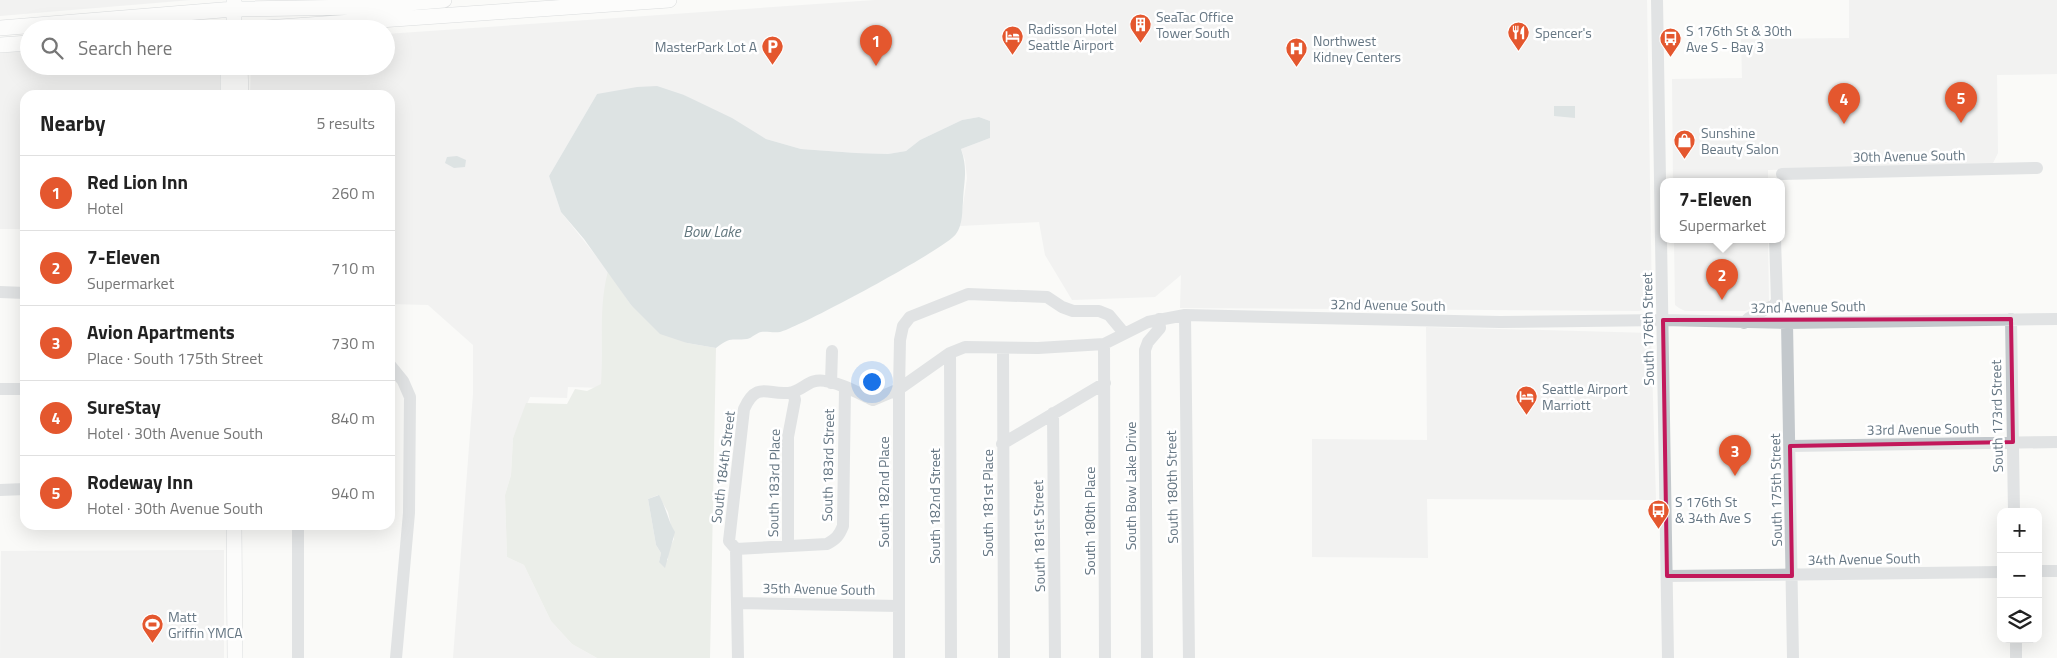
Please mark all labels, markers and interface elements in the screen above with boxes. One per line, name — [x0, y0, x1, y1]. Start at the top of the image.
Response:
place label: SeaTac Office Tower South — [1156, 6, 1234, 43]
building icon: SeaTac Office Tower South — [1128, 13, 1152, 44]
place label: Radisson Hotel Seattle Airport — [1028, 18, 1117, 55]
search box — [20, 20, 395, 75]
place label: S 176th St & 30th Ave S - Bay 3 — [1686, 20, 1792, 57]
restaurant icon: Spencer's — [1507, 21, 1531, 52]
place label: Spencer's — [1535, 22, 1592, 43]
pin: 1 — [860, 25, 892, 66]
hotel icon: Radisson Hotel Seattle Airport — [1000, 25, 1024, 56]
bus stop icon: S 176th St & 30th Ave S - Bay 3 — [1658, 27, 1682, 58]
place label: Northwest Kidney Centers — [1313, 30, 1401, 67]
text: Search here — [78, 33, 172, 62]
icon: search — [38, 34, 66, 62]
parking icon: MasterPark Lot A — [761, 35, 785, 66]
place label: MasterPark Lot A — [655, 36, 758, 57]
hospital icon: Northwest Kidney Centers — [1285, 37, 1309, 68]
pin: 5 — [1945, 82, 1977, 123]
pin: 4 — [1828, 83, 1860, 124]
text: Nearby — [40, 107, 105, 139]
text: 5 results — [316, 111, 375, 135]
place label: Sunshine Beauty Salon — [1701, 122, 1779, 159]
shop icon: Sunshine Beauty Salon — [1673, 129, 1697, 160]
street label: 30th Avenue South — [1852, 144, 1966, 167]
text: Red Lion Inn — [87, 167, 188, 196]
popup — [1660, 178, 1785, 243]
text: 1 — [52, 181, 60, 205]
text: 260 m — [331, 181, 375, 205]
text: 7-Eleven — [1679, 184, 1752, 213]
text: Hotel — [87, 196, 124, 220]
text: Supermarket — [1679, 213, 1766, 237]
water label: Bow Lake — [683, 220, 742, 243]
text: 7-Eleven — [87, 242, 160, 271]
text: 2 — [52, 256, 60, 280]
text: 710 m — [331, 256, 375, 280]
pin: 2 — [1706, 259, 1738, 300]
text: Supermarket — [87, 271, 174, 295]
street label: South 176th Street — [1636, 272, 1659, 386]
street label: 32nd Avenue South — [1330, 293, 1446, 316]
street label: 32nd Avenue South — [1750, 295, 1866, 318]
text: Avion Apartments — [87, 317, 235, 346]
text: 3 — [52, 331, 60, 355]
text: 730 m — [331, 331, 375, 355]
text: Place · South 175th Street — [87, 346, 263, 370]
street label: South 173rd Street — [1985, 359, 2008, 473]
your location — [859, 369, 885, 395]
place label: Seattle Airport Marriott — [1542, 378, 1628, 415]
hotel icon: Seattle Airport Marriott — [1514, 385, 1538, 416]
text: SureStay — [87, 392, 161, 421]
text: 4 — [52, 406, 60, 430]
text: 840 m — [331, 406, 375, 430]
street label: South 183rd Street — [816, 408, 839, 522]
street label: South 184th Street — [705, 409, 740, 524]
street label: 33rd Avenue South — [1867, 417, 1979, 440]
text: Hotel · 30th Avenue South — [87, 421, 263, 445]
street label: South Bow Lake Drive — [1120, 422, 1141, 550]
street label: South 183rd Place — [762, 429, 785, 537]
street label: South 180th Street — [1160, 430, 1183, 544]
street label: South 175th Street — [1764, 433, 1787, 547]
pin: 3 — [1719, 435, 1751, 476]
street label: South 182nd Place — [873, 436, 894, 548]
street label: South 182nd Street — [924, 448, 945, 564]
street label: South 181st Place — [977, 449, 998, 557]
text: Rodeway Inn — [87, 467, 193, 496]
street label: South 180th Place — [1079, 467, 1100, 575]
street label: South 181st Street — [1027, 480, 1050, 592]
text: 5 — [52, 481, 60, 505]
text: 940 m — [331, 481, 375, 505]
place label: S 176th St & 34th Ave S — [1675, 491, 1751, 528]
text: Hotel · 30th Avenue South — [87, 496, 263, 520]
bus stop icon: S 176th St & 34th Ave S — [1647, 498, 1671, 529]
map controls — [1997, 508, 2042, 643]
button: + — [1997, 508, 2042, 553]
street label: 34th Avenue South — [1807, 547, 1921, 570]
button: − — [1997, 553, 2042, 598]
street label: 35th Avenue South — [762, 577, 876, 600]
button: layers — [1997, 598, 2042, 643]
place label: Matt Griffin YMCA — [168, 606, 243, 643]
sports icon: Matt Griffin YMCA — [140, 613, 164, 644]

